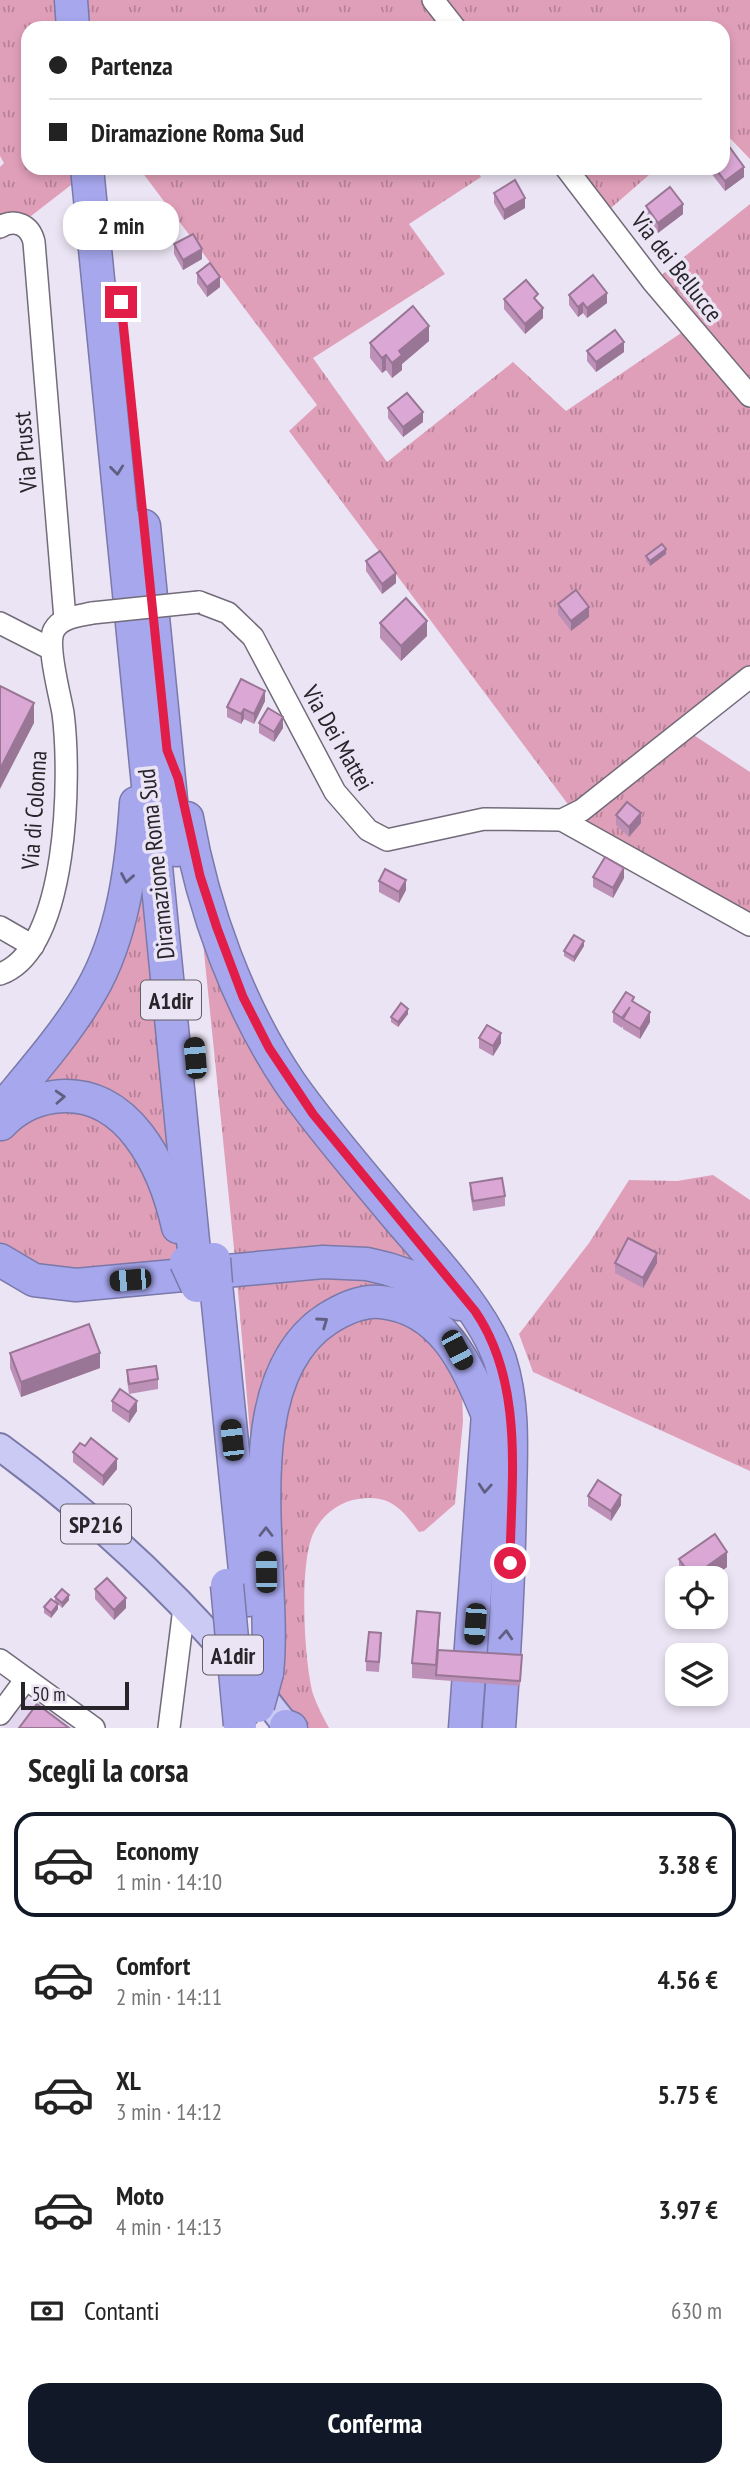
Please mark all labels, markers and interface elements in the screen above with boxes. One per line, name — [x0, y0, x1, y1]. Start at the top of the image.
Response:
text: Partenza — [91, 49, 173, 82]
text: Diramazione Roma Sud — [91, 116, 304, 149]
callout: 2 min — [63, 201, 179, 250]
street label: Via dei Bellucce — [624, 205, 729, 328]
text: 2 min — [98, 211, 144, 240]
route end — [105, 286, 137, 318]
street label: Via Prusst — [6, 410, 44, 495]
one-way arrow — [109, 464, 124, 476]
street label: Via Dei Mattei — [295, 679, 381, 796]
street label: Via di Colonna — [14, 750, 54, 871]
street label: Diramazione Roma Sud — [131, 767, 181, 961]
one-way arrow — [120, 872, 135, 884]
road number: A1dir — [141, 981, 201, 1020]
car — [183, 1036, 208, 1080]
one-way arrow — [55, 1090, 66, 1105]
car — [109, 1268, 152, 1292]
one-way arrow — [315, 1318, 328, 1330]
car — [438, 1327, 477, 1373]
car — [220, 1418, 245, 1462]
one-way arrow — [478, 1482, 493, 1493]
road number: SP216 — [61, 1504, 131, 1544]
one-way arrow — [258, 1526, 274, 1537]
route start — [494, 1547, 526, 1579]
car — [256, 1551, 277, 1593]
map controls — [665, 1566, 728, 1706]
button: locate — [665, 1566, 728, 1629]
car — [464, 1602, 487, 1646]
one-way arrow — [498, 1630, 513, 1641]
road number: A1dir — [203, 1636, 263, 1674]
button: layers — [665, 1643, 728, 1706]
scale bar — [21, 1679, 130, 1711]
text: 50 m — [32, 1682, 66, 1706]
text: Scegli la corsa — [28, 1749, 189, 1791]
icon: car — [32, 1833, 95, 1896]
text: Economy — [116, 1834, 198, 1867]
text: 3.38 € — [657, 1848, 718, 1881]
text: 1 min · 14:10 — [116, 1867, 222, 1896]
icon: car — [32, 1948, 95, 2011]
text: Comfort — [116, 1949, 190, 1982]
text: 4.56 € — [657, 1963, 718, 1996]
text: 2 min · 14:11 — [116, 1982, 222, 2011]
icon: car — [32, 2063, 95, 2126]
text: XL — [116, 2064, 141, 2097]
text: 5.75 € — [657, 2078, 718, 2111]
text: 3 min · 14:12 — [116, 2097, 222, 2126]
icon: car — [32, 2178, 95, 2241]
text: Moto — [116, 2179, 164, 2212]
text: 3.97 € — [659, 2193, 718, 2226]
text: 4 min · 14:13 — [116, 2212, 222, 2241]
icon: cash — [28, 2292, 66, 2330]
text: Contanti — [84, 2294, 160, 2327]
text: 630 m — [671, 2296, 722, 2325]
button: Conferma — [28, 2383, 722, 2463]

